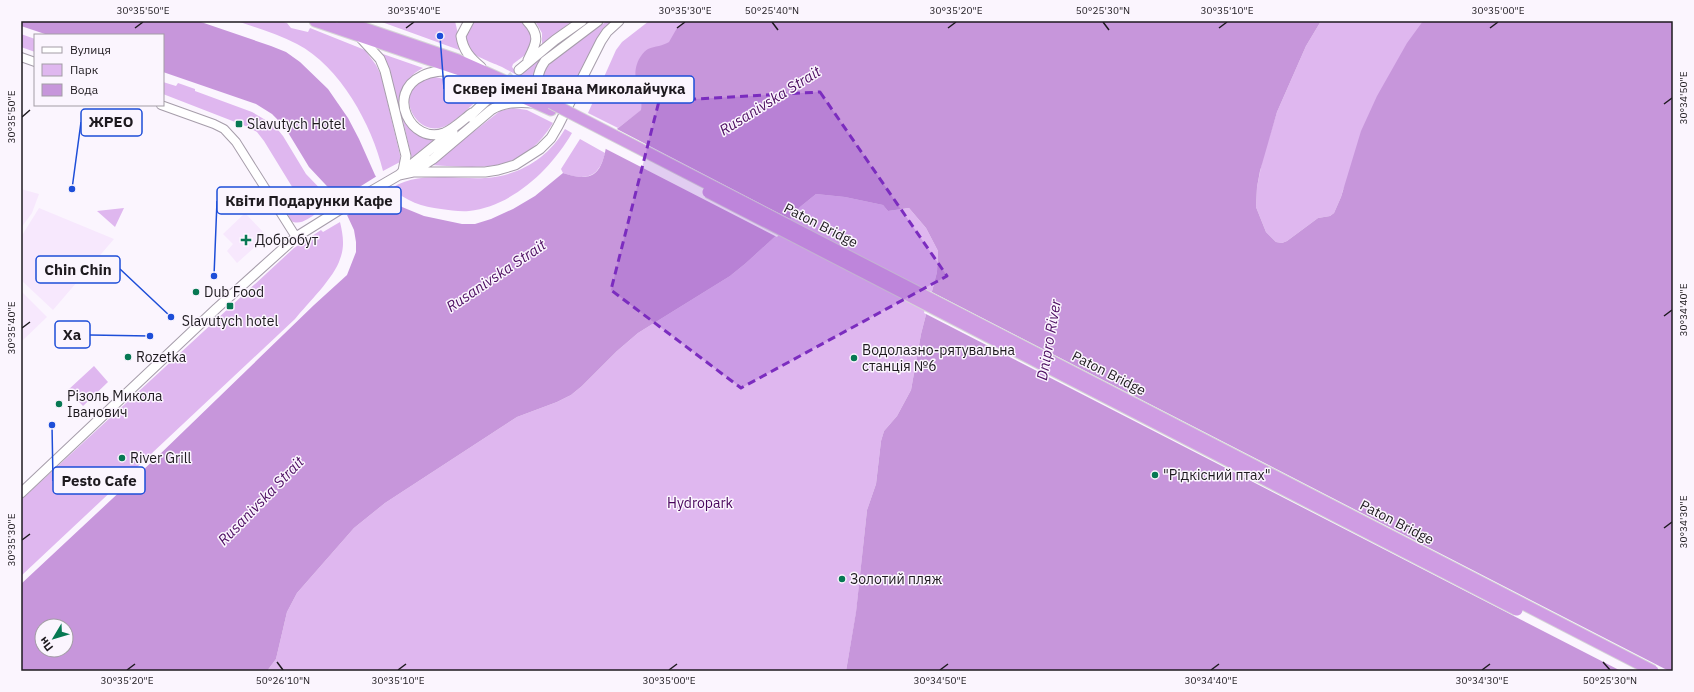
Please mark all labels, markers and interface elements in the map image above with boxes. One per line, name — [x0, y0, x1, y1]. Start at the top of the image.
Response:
text: 30°35'50"E — [116, 4, 170, 17]
text: 30°35'40"E — [387, 4, 441, 17]
text: 30°35'30"E — [658, 4, 712, 17]
text: 50°25'40"N — [745, 4, 799, 17]
text: 30°35'20"E — [929, 4, 983, 17]
text: 50°25'30"N — [1076, 4, 1130, 17]
text: 30°35'10"E — [1200, 4, 1254, 17]
text: 30°35'00"E — [1471, 4, 1525, 17]
legend — [34, 34, 164, 106]
text: Вулиця — [70, 42, 111, 57]
water label: Rusanivska Strait — [715, 61, 825, 139]
text: Парк — [70, 62, 99, 77]
text: 30°34'50"E — [1677, 71, 1690, 125]
callout: Сквер імені Івана Миколайчука — [444, 76, 694, 103]
text: Сквер імені Івана Миколайчука — [452, 79, 686, 98]
text: Вода — [70, 82, 99, 97]
text: 30°35'50"E — [5, 90, 18, 144]
callout: ЖРЕО — [81, 109, 142, 136]
text: ЖРЕО — [89, 112, 133, 131]
place label: Slavutych Hotel — [247, 115, 346, 133]
marker: Slavutych Hotel — [234, 119, 244, 129]
callout: Квіти Подарунки Кафе — [217, 187, 401, 214]
text: Квіти Подарунки Кафе — [225, 191, 393, 210]
street label: Paton Bridge — [781, 199, 861, 251]
place label: Добробут — [255, 231, 319, 249]
marker: Добробут — [240, 234, 252, 246]
water label: Rusanivska Strait — [442, 235, 550, 316]
callout: Chin Chin — [36, 256, 120, 283]
text: Chin Chin — [44, 260, 112, 279]
place label: Dub Food — [204, 283, 264, 301]
text: 30°34'40"E — [1677, 283, 1690, 337]
marker: Dub Food — [191, 287, 201, 297]
water label: Dnipro River — [1032, 298, 1065, 382]
text: 30°35'40"E — [5, 301, 18, 355]
marker: Slavutych hotel — [225, 301, 235, 311]
place label: Slavutych hotel — [182, 312, 278, 330]
callout: Ха — [55, 321, 90, 348]
text: Ха — [63, 325, 82, 344]
place label: Водолазно-рятувальна станція №6 — [862, 341, 1015, 375]
street label: Paton Bridge — [1069, 347, 1149, 399]
place label: Rozetka — [136, 348, 187, 366]
marker: Rozetka — [123, 352, 133, 362]
marker: Водолазно-рятувальна станція №6 — [849, 353, 859, 363]
place label: Різоль Микола Іванович — [67, 387, 163, 421]
marker: Різоль Микола Іванович — [54, 399, 64, 409]
place label: River Grill — [130, 449, 191, 467]
water label: Rusanivska Strait — [213, 451, 309, 549]
marker: River Grill — [117, 453, 127, 463]
place label: "Рідкісний птах" — [1163, 466, 1271, 484]
callout: Pesto Cafe — [53, 467, 145, 494]
marker: "Рідкісний птах" — [1150, 470, 1160, 480]
text: Pesto Cafe — [61, 471, 137, 490]
park label: Hydropark — [667, 494, 734, 512]
text: 30°34'30"E — [1677, 495, 1690, 549]
street label: Paton Bridge — [1357, 496, 1437, 548]
text: 30°35'30"E — [5, 513, 18, 567]
place label: Золотий пляж — [850, 570, 942, 588]
marker: Золотий пляж — [837, 574, 847, 584]
north arrow — [34, 618, 74, 658]
text: Пн — [36, 634, 56, 654]
text: 30°35'20"E — [100, 674, 154, 687]
text: 50°26'10"N — [256, 674, 310, 687]
text: 30°35'10"E — [371, 674, 425, 687]
text: 30°35'00"E — [642, 674, 696, 687]
text: 30°34'50"E — [913, 674, 967, 687]
text: 30°34'40"E — [1184, 674, 1238, 687]
text: 30°34'30"E — [1455, 674, 1509, 687]
text: 50°25'30"N — [1583, 674, 1637, 687]

